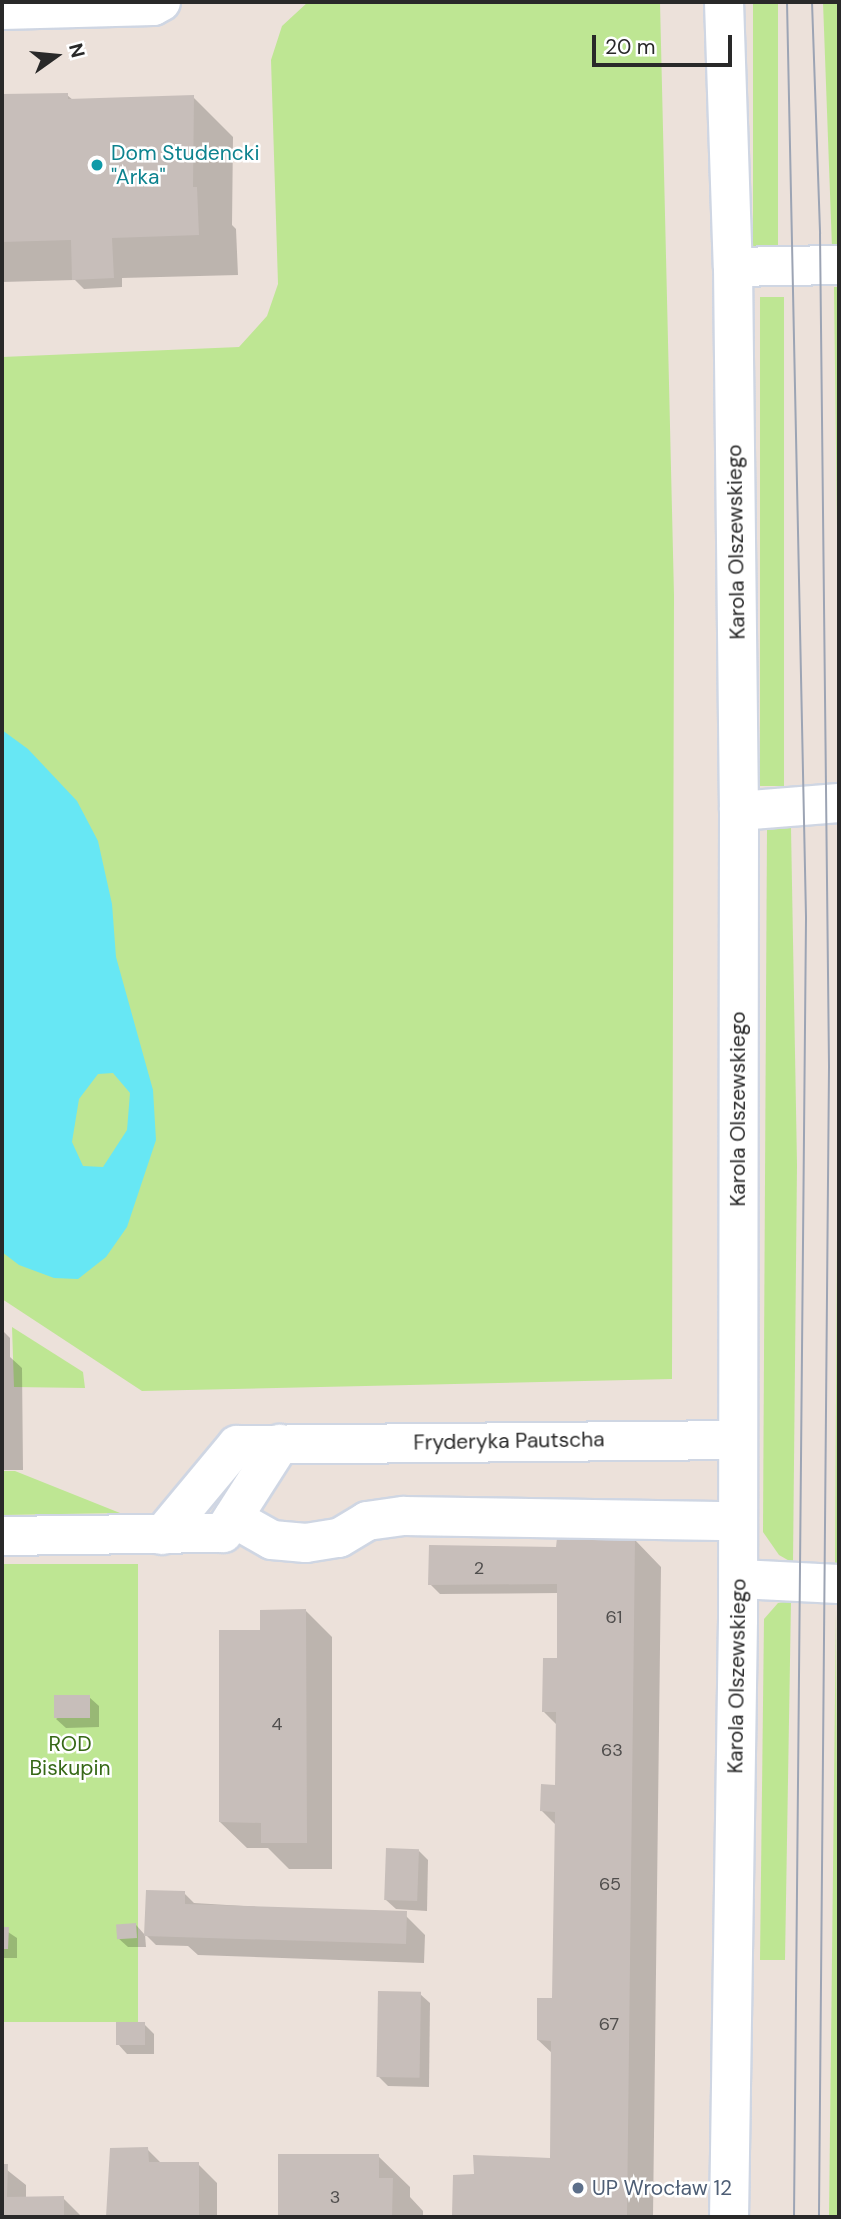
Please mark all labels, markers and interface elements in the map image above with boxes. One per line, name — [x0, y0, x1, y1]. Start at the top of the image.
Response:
north arrow — [21, 21, 91, 91]
scale bar — [596, 21, 736, 65]
text: 20 m — [605, 33, 656, 61]
text: N — [63, 40, 91, 60]
place label: Dom Studencki "Arka" — [111, 140, 259, 190]
marker: Dom Studencki "Arka" — [89, 157, 105, 173]
street label: Karola Olszewskiego — [722, 444, 750, 640]
street label: Karola Olszewskiego — [725, 1011, 751, 1207]
street label: Fryderyka Pautscha — [413, 1427, 605, 1455]
house number: 2 — [474, 1557, 484, 1579]
street label: Karola Olszewskiego — [723, 1578, 751, 1774]
house number: 61 — [606, 1606, 622, 1628]
house number: 4 — [272, 1713, 282, 1735]
park label: ROD Biskupin — [29, 1731, 111, 1781]
house number: 63 — [601, 1739, 623, 1761]
house number: 65 — [599, 1873, 621, 1895]
house number: 67 — [599, 2013, 619, 2035]
place label: UP Wrocław 12 — [592, 2175, 732, 2201]
marker: UP Wrocław 12 — [570, 2180, 586, 2196]
house number: 3 — [330, 2186, 340, 2208]

